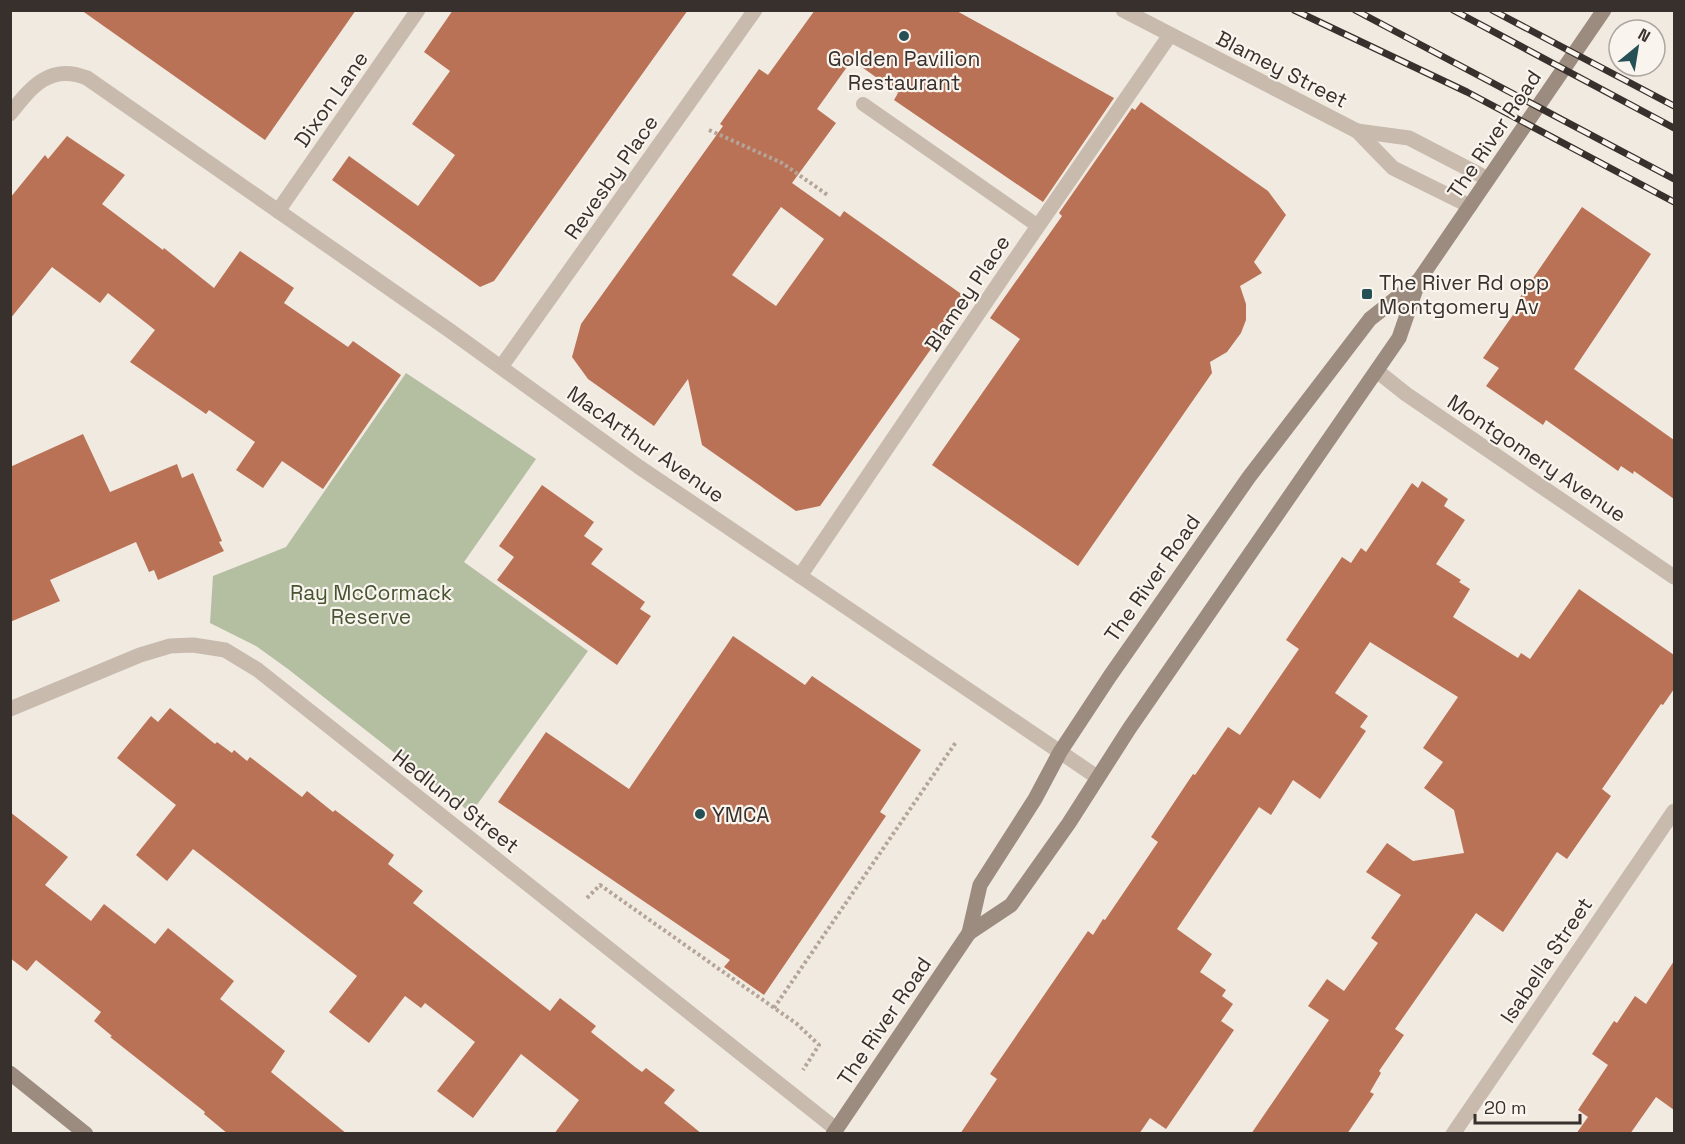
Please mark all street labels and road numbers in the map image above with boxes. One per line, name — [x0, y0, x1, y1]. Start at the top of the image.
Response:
street label: Blamey Street — [1212, 24, 1352, 114]
street label: Dixon Lane — [288, 46, 374, 152]
street label: The River Road — [1441, 64, 1547, 204]
street label: Revesby Place — [558, 109, 664, 245]
street label: Blamey Place — [918, 230, 1016, 356]
street label: MacArthur Avenue — [562, 380, 730, 508]
street label: Montgomery Avenue — [1442, 388, 1632, 528]
street label: The River Road — [1098, 509, 1206, 647]
street label: Hedlund Street — [387, 743, 525, 859]
street label: Isabella Street — [1494, 892, 1598, 1028]
street label: The River Road — [831, 951, 937, 1091]

